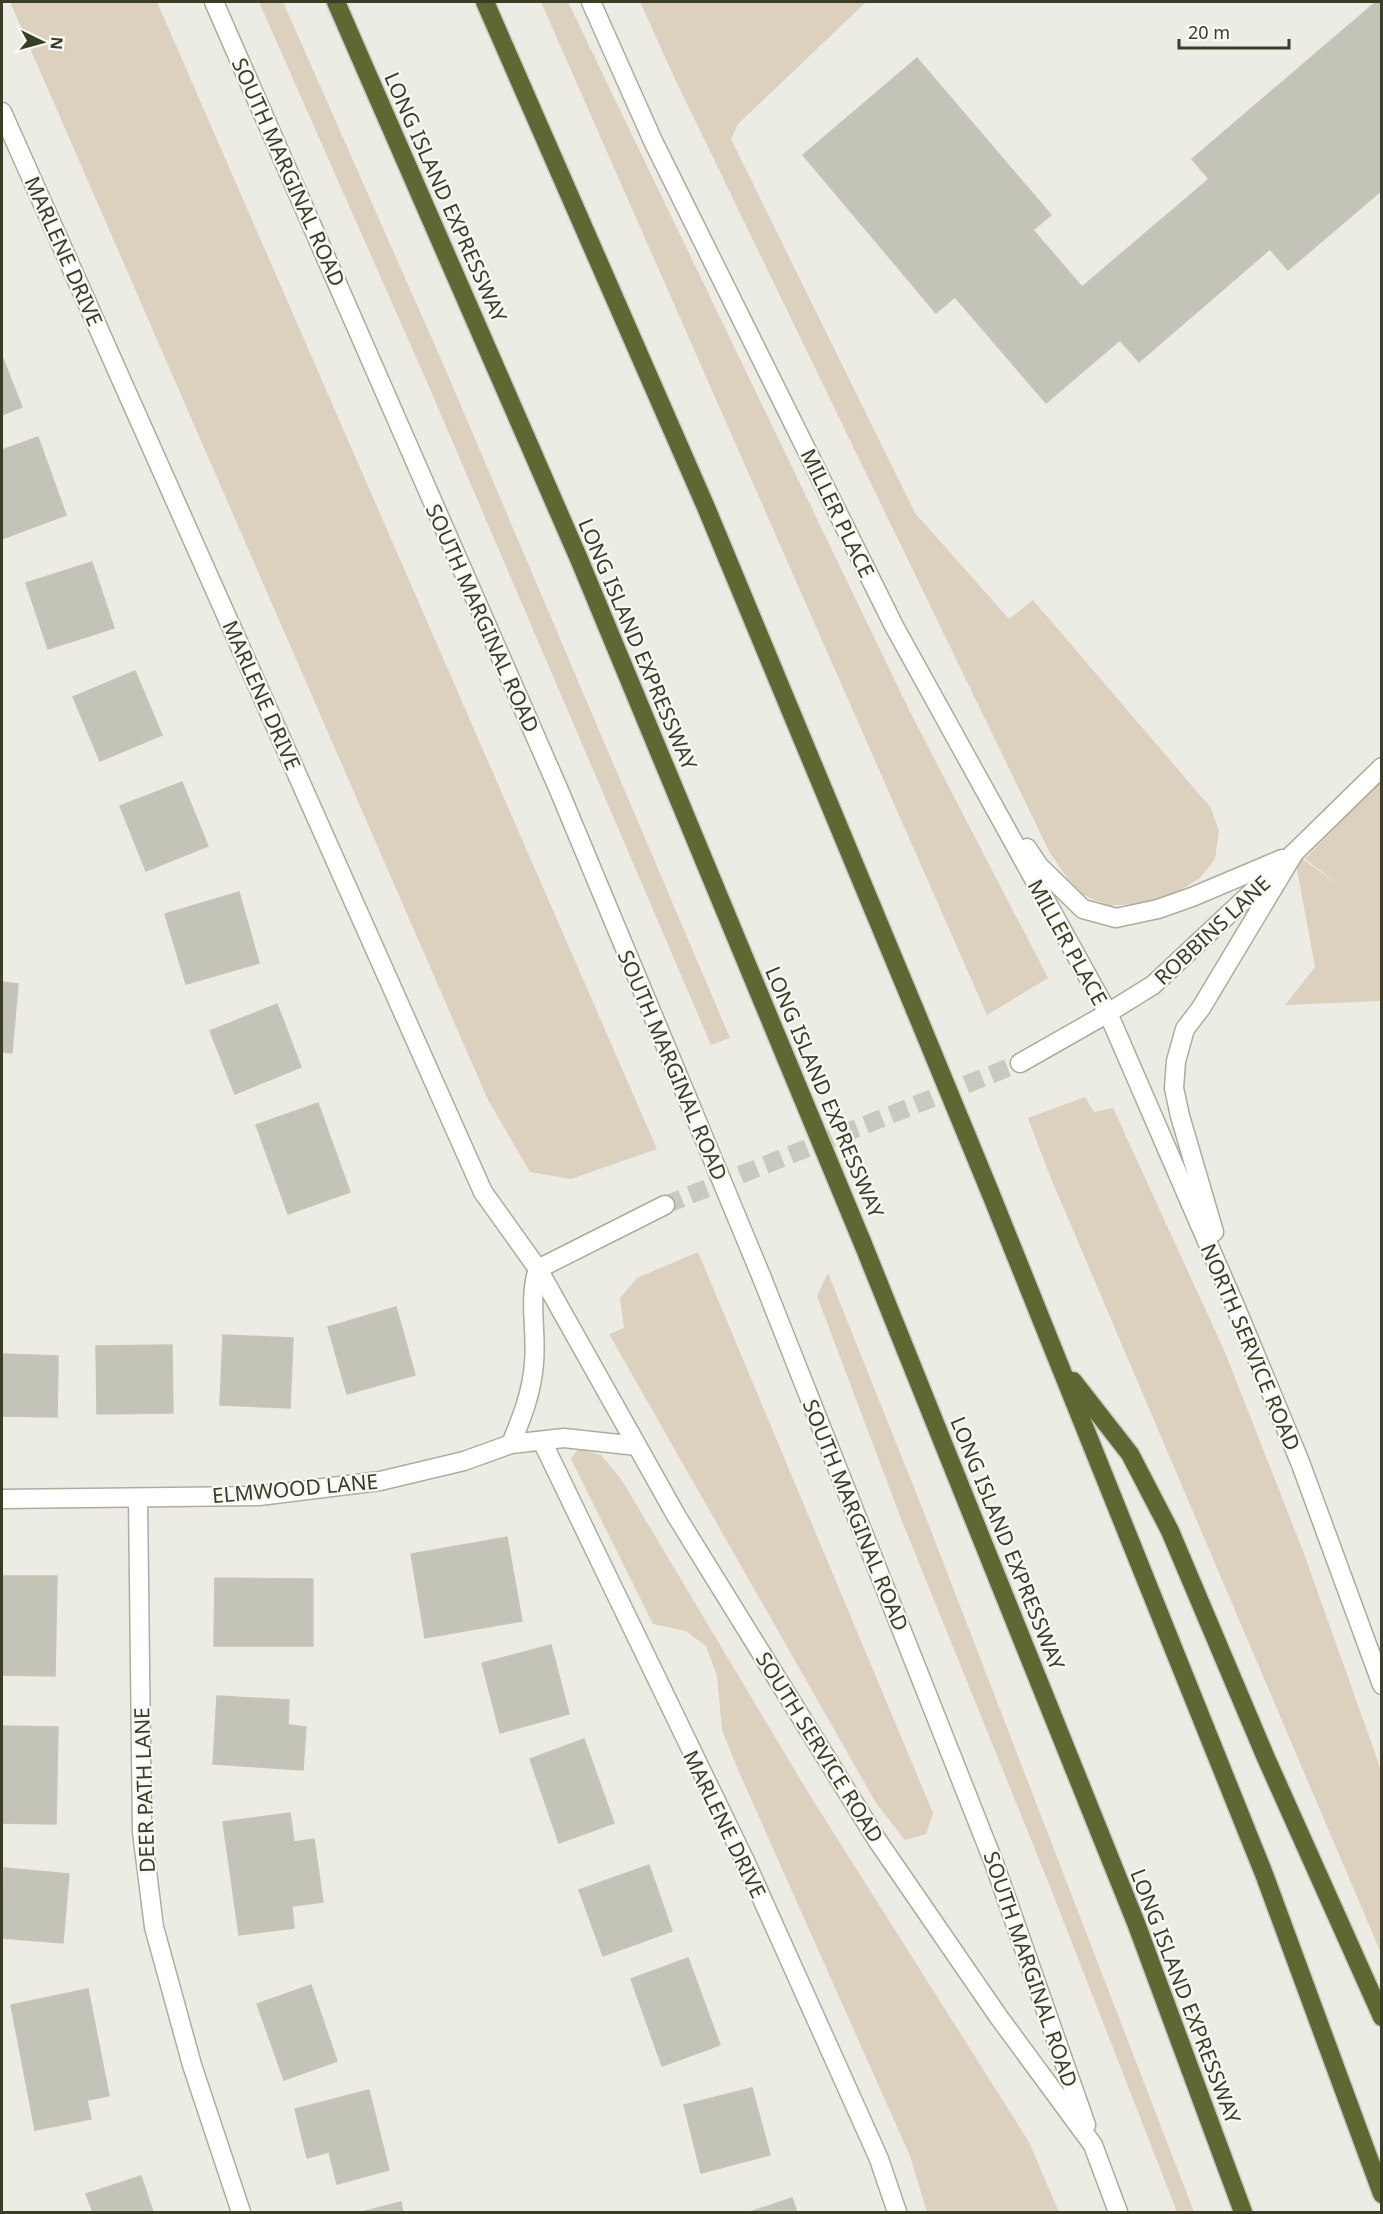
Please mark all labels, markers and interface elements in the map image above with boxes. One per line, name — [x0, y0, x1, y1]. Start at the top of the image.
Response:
north arrow — [12, 12, 72, 72]
scale bar — [1179, 12, 1288, 50]
text: 20 m — [1188, 20, 1230, 44]
text: N — [45, 36, 68, 51]
street label: SOUTH MARGINAL ROAD — [226, 53, 352, 291]
street label: LONG ISLAND EXPRESSWAY — [378, 68, 514, 326]
street label: MARLENE DRIVE — [18, 172, 110, 330]
street label: MILLER PLACE — [795, 444, 881, 582]
street label: SOUTH MARGINAL ROAD — [420, 499, 546, 737]
street label: LONG ISLAND EXPRESSWAY — [572, 514, 704, 774]
street label: MARLENE DRIVE — [216, 616, 308, 774]
street label: ROBBINS LANE — [1148, 869, 1276, 991]
street label: MILLER PLACE — [1022, 874, 1114, 1010]
street label: SOUTH MARGINAL ROAD — [612, 946, 734, 1184]
street label: LONG ISLAND EXPRESSWAY — [759, 962, 891, 1222]
street label: NORTH SERVICE ROAD — [1195, 1239, 1307, 1455]
street label: SOUTH MARGINAL ROAD — [797, 1395, 915, 1635]
street label: LONG ISLAND EXPRESSWAY — [944, 1412, 1072, 1674]
street label: ELMWOOD LANE — [211, 1467, 379, 1509]
street label: SOUTH SERVICE ROAD — [750, 1646, 890, 1848]
street label: DEER PATH LANE — [127, 1707, 161, 1873]
street label: MARLENE DRIVE — [677, 1745, 773, 1903]
street label: SOUTH MARGINAL ROAD — [977, 1847, 1085, 2091]
street label: LONG ISLAND EXPRESSWAY — [1124, 1865, 1248, 2127]

